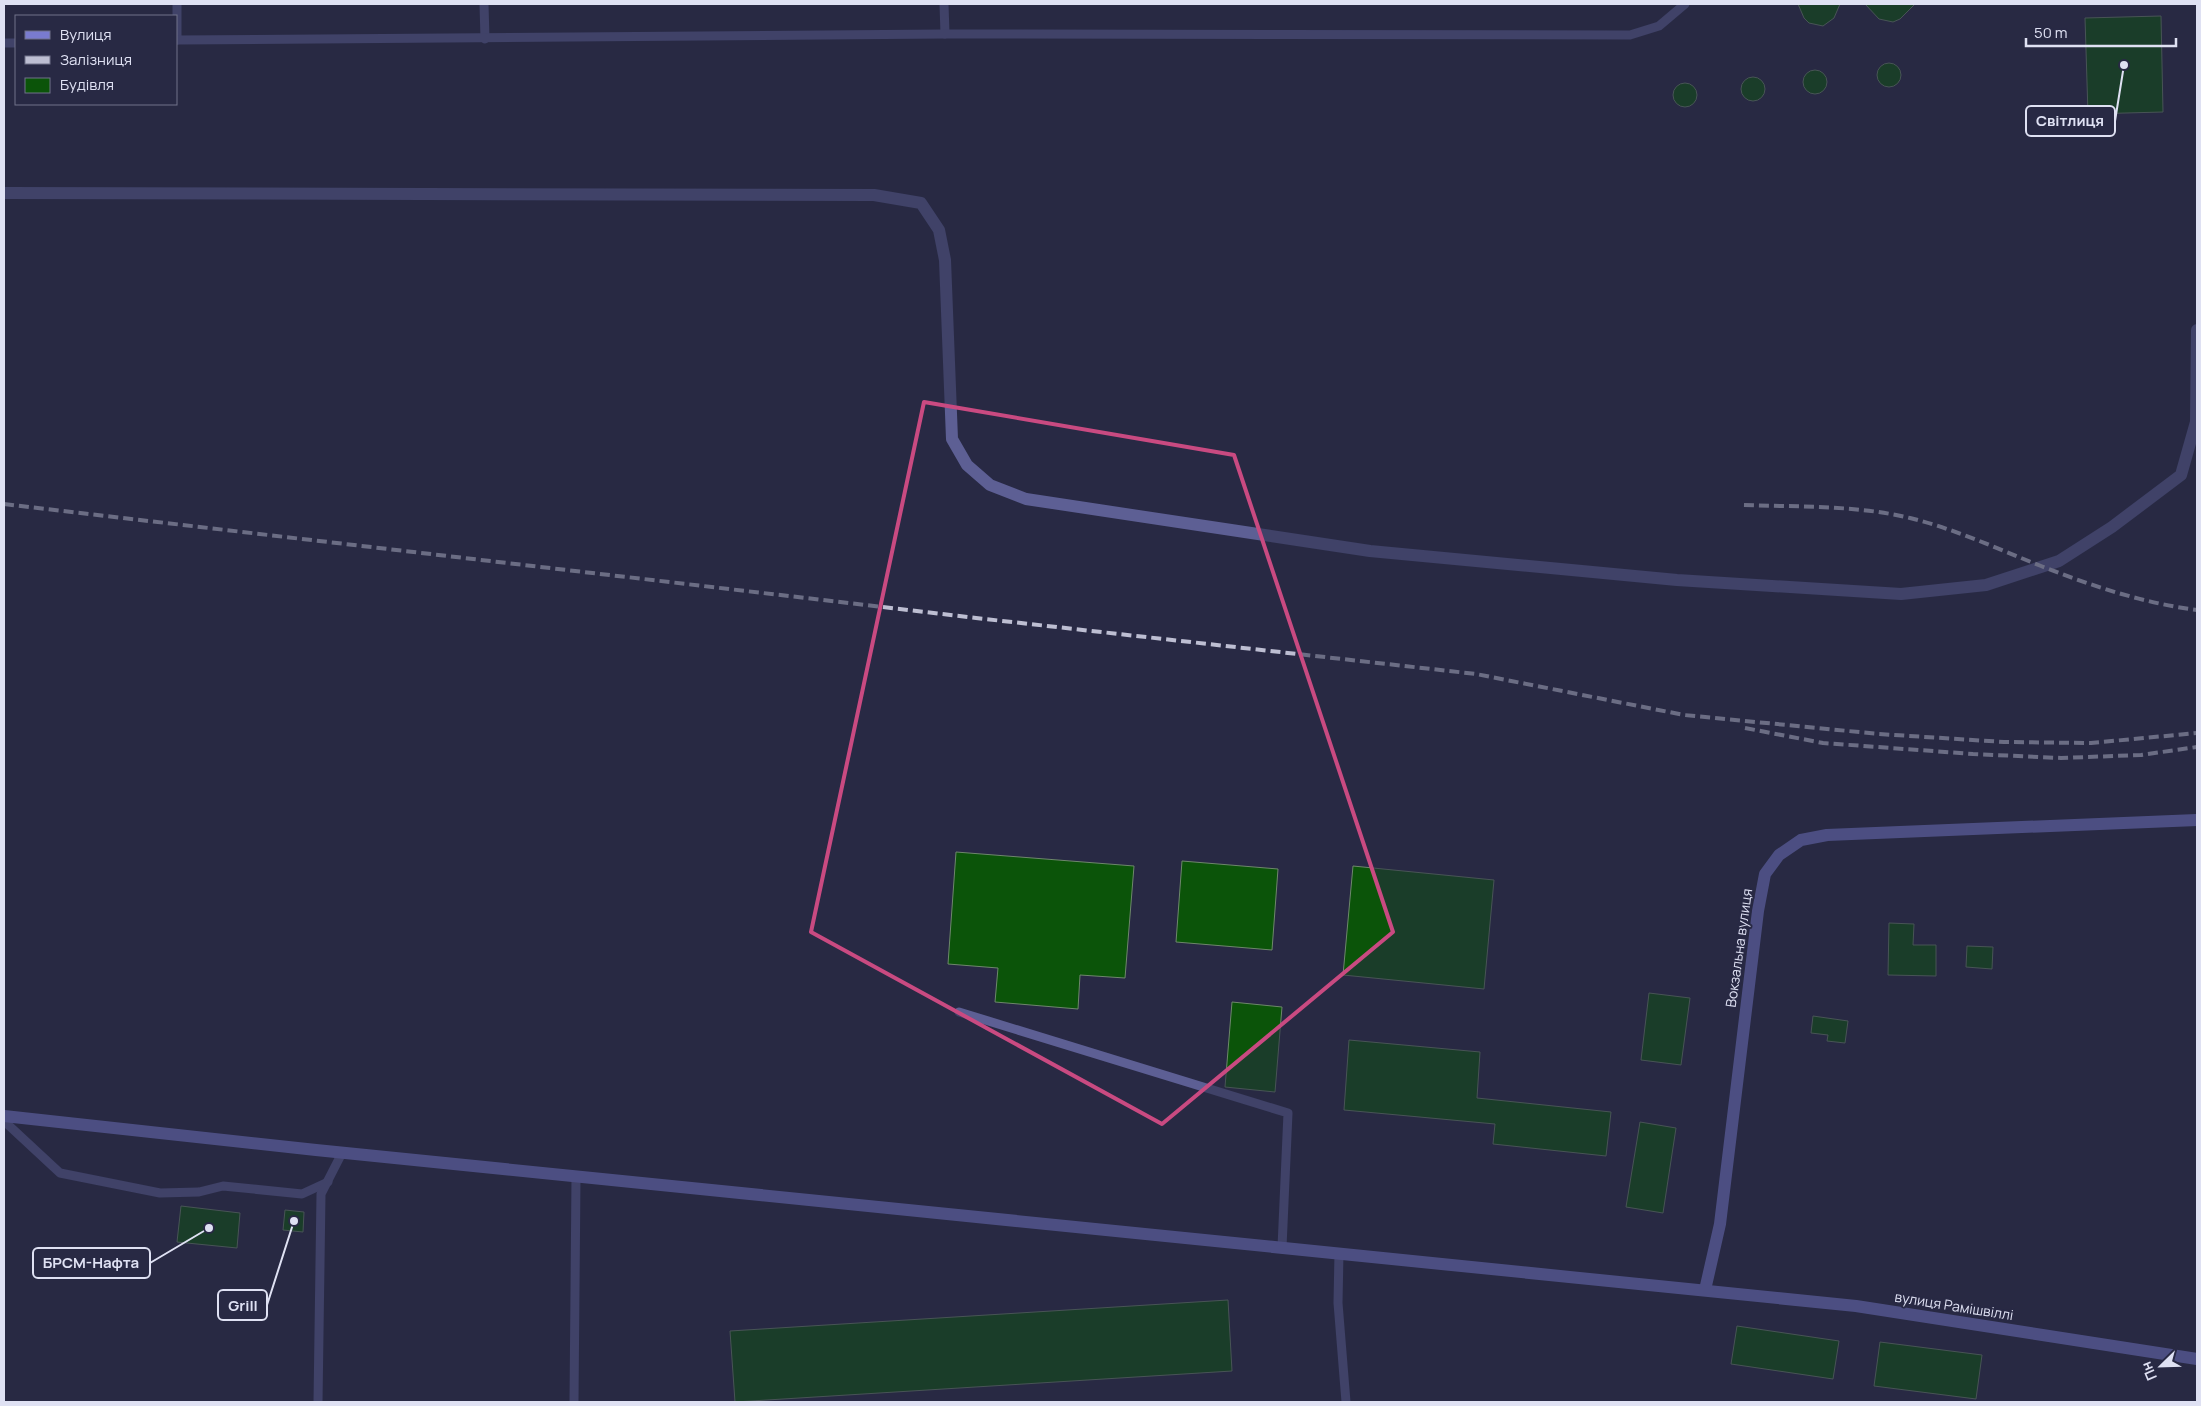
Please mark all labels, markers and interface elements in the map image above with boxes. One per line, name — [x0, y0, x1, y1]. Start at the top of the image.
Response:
legend — [15, 15, 178, 105]
scale bar — [2026, 15, 2176, 47]
text: 50 m — [2034, 22, 2068, 43]
text: Вулиця — [60, 24, 112, 45]
text: Залізниця — [60, 49, 132, 70]
text: Будівля — [60, 74, 114, 95]
callout: Світлиця — [2026, 106, 2115, 136]
text: Світлиця — [2036, 110, 2104, 131]
street label: Вокзальна вулиця — [1721, 887, 1756, 1009]
callout: БРСМ-Нафта — [33, 1248, 150, 1278]
text: БРСМ-Нафта — [43, 1252, 139, 1273]
street label: вулиця Рамішвіллі — [1893, 1287, 2015, 1324]
callout: Grill — [218, 1290, 267, 1320]
text: Grill — [228, 1295, 258, 1316]
north arrow — [2136, 1341, 2186, 1391]
text: Пн — [2136, 1359, 2161, 1384]

